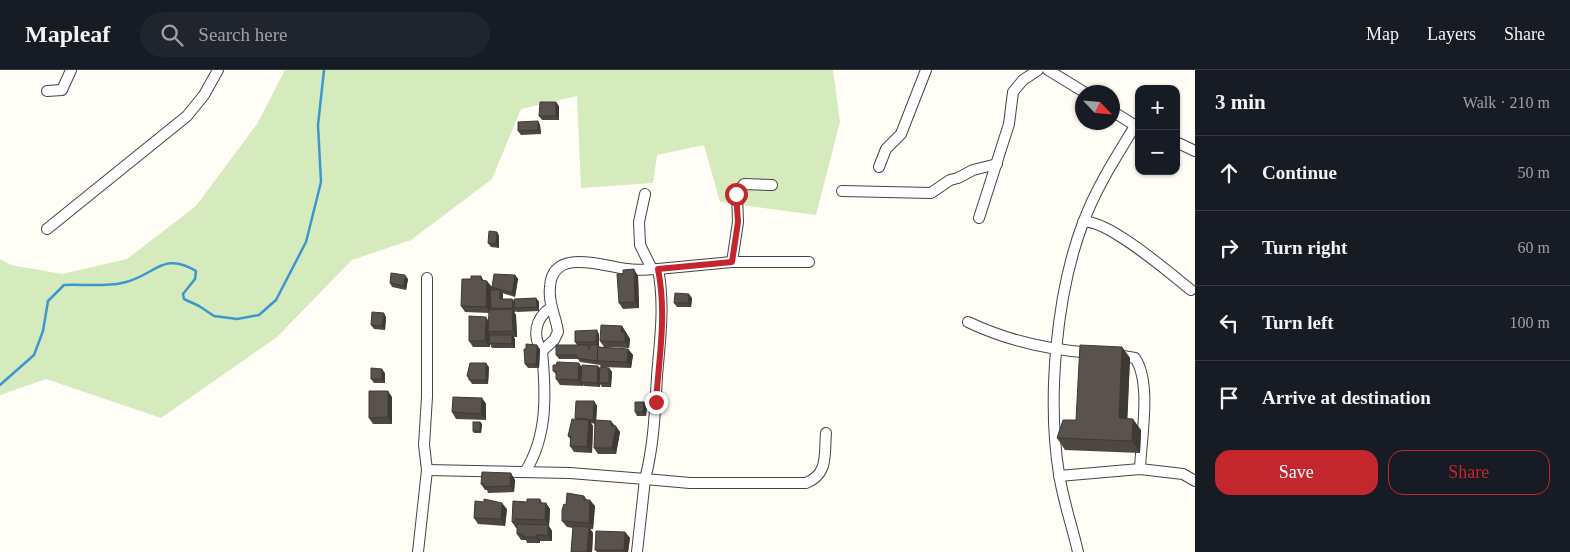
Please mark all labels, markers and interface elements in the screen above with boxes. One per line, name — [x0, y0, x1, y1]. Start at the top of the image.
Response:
search box — [140, 12, 490, 57]
text: Mapleaf — [25, 21, 110, 47]
icon: search — [158, 21, 186, 49]
text: Search here — [198, 24, 287, 45]
text: Map — [1366, 24, 1399, 44]
text: Layers — [1427, 24, 1476, 44]
text: Share — [1504, 24, 1545, 44]
north arrow — [1075, 85, 1120, 130]
map controls — [1135, 85, 1180, 175]
button: + — [1135, 85, 1180, 130]
text: 3 min — [1215, 90, 1266, 114]
text: Walk · 210 m — [1463, 94, 1550, 111]
button: − — [1135, 130, 1180, 175]
icon: ahead — [1215, 159, 1243, 187]
text: Continue — [1262, 162, 1337, 183]
text: 50 m — [1518, 164, 1550, 181]
route start — [725, 183, 748, 206]
icon: right — [1215, 234, 1243, 262]
text: Turn right — [1262, 237, 1347, 258]
text: 60 m — [1518, 239, 1550, 256]
icon: left — [1215, 309, 1243, 337]
text: Turn left — [1262, 312, 1334, 333]
text: 100 m — [1510, 314, 1550, 331]
icon: arrive — [1215, 384, 1243, 412]
text: Arrive at destination — [1262, 387, 1431, 408]
route end — [645, 391, 668, 414]
button: Save — [1215, 450, 1378, 495]
button: Share — [1388, 450, 1550, 495]

